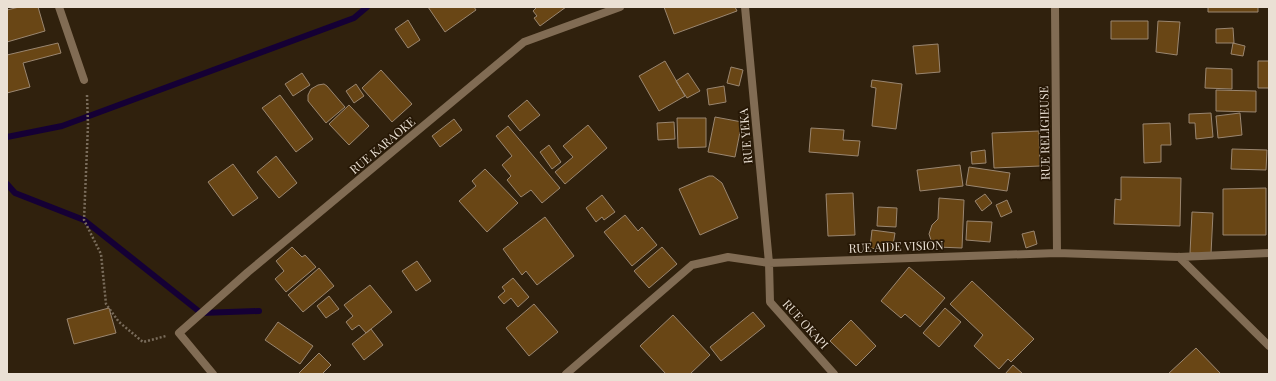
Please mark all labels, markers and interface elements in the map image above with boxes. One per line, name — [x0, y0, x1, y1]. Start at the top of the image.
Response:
street label: RUE RELIGIEUSE — [1035, 86, 1053, 180]
street label: RUE YEKA — [735, 107, 755, 164]
street label: RUE KARAOKE — [346, 113, 418, 177]
street label: RUE AIDE VISION — [848, 236, 944, 256]
street label: RUE OKAPI — [780, 296, 832, 352]

